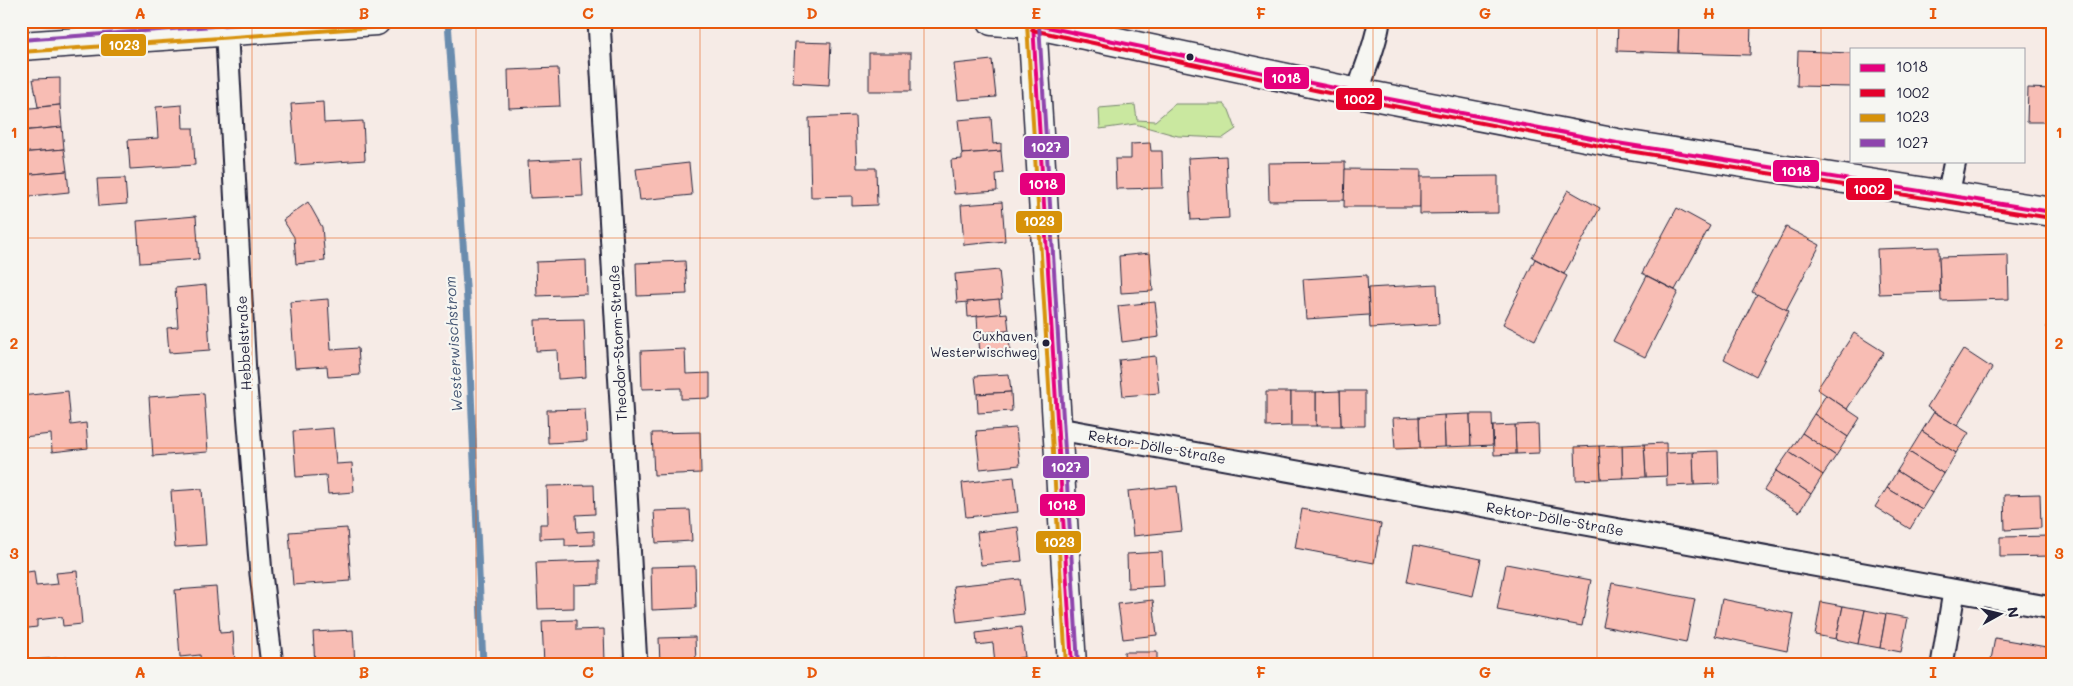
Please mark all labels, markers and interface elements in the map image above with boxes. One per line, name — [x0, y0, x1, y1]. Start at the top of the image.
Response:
text: A — [134, 2, 146, 23]
text: B — [359, 2, 369, 23]
text: C — [582, 2, 594, 23]
text: D — [806, 2, 818, 23]
text: E — [1031, 2, 1041, 23]
text: F — [1256, 2, 1266, 23]
text: G — [1479, 2, 1491, 23]
text: H — [1703, 2, 1715, 23]
text: I — [1929, 2, 1937, 23]
line badge: 1023 — [100, 33, 147, 57]
text: 1023 — [108, 35, 140, 54]
legend — [1850, 48, 2026, 162]
unlabelled marker — [1185, 52, 1195, 62]
text: 1018 — [1896, 56, 1928, 76]
line badge: 1018 — [1263, 66, 1310, 90]
text: 1018 — [1271, 68, 1301, 87]
text: 1002 — [1896, 82, 1930, 102]
line badge: 1002 — [1335, 87, 1383, 111]
text: 1002 — [1343, 89, 1375, 108]
text: 1023 — [1896, 106, 1929, 126]
text: 1 — [10, 121, 18, 142]
text: 1 — [2055, 121, 2063, 142]
text: 1027 — [1896, 132, 1929, 152]
line badge: 1027 — [1023, 135, 1070, 159]
text: 1027 — [1031, 137, 1062, 156]
line badge: 1018 — [1772, 159, 1820, 183]
text: 1018 — [1781, 161, 1811, 180]
line badge: 1018 — [1019, 172, 1066, 196]
text: 1018 — [1028, 174, 1058, 193]
line badge: 1002 — [1845, 177, 1893, 201]
text: 1002 — [1853, 179, 1885, 198]
line badge: 1023 — [1015, 210, 1063, 234]
text: 1023 — [1023, 211, 1055, 230]
street label: Theodor-Storm-Straße — [604, 264, 631, 422]
water label: Westerwischstrom — [439, 275, 467, 413]
street label: Hebbelstraße — [232, 295, 255, 391]
place label: Cuxhaven, Westerwischweg — [930, 327, 1037, 360]
text: 2 — [10, 332, 19, 353]
text: 2 — [2055, 332, 2064, 353]
marker: Cuxhaven, Westerwischweg — [1041, 338, 1051, 348]
street label: Rektor-Dölle-Straße — [1087, 425, 1227, 468]
line badge: 1027 — [1042, 455, 1090, 479]
text: 1027 — [1051, 457, 1082, 476]
line badge: 1018 — [1039, 493, 1086, 517]
text: 1018 — [1047, 495, 1077, 514]
street label: Rektor-Dölle-Straße — [1485, 497, 1625, 540]
line badge: 1023 — [1035, 530, 1082, 554]
text: 1023 — [1043, 532, 1075, 551]
text: 3 — [9, 542, 19, 563]
text: 3 — [2054, 542, 2064, 563]
north arrow — [1976, 588, 2026, 638]
text: N — [2003, 606, 2024, 619]
text: A — [134, 661, 146, 682]
text: B — [359, 661, 369, 682]
text: C — [582, 661, 594, 682]
text: D — [806, 661, 818, 682]
text: E — [1031, 661, 1041, 682]
text: F — [1256, 661, 1266, 682]
text: G — [1479, 661, 1491, 682]
text: H — [1703, 661, 1715, 682]
text: I — [1929, 661, 1937, 682]

